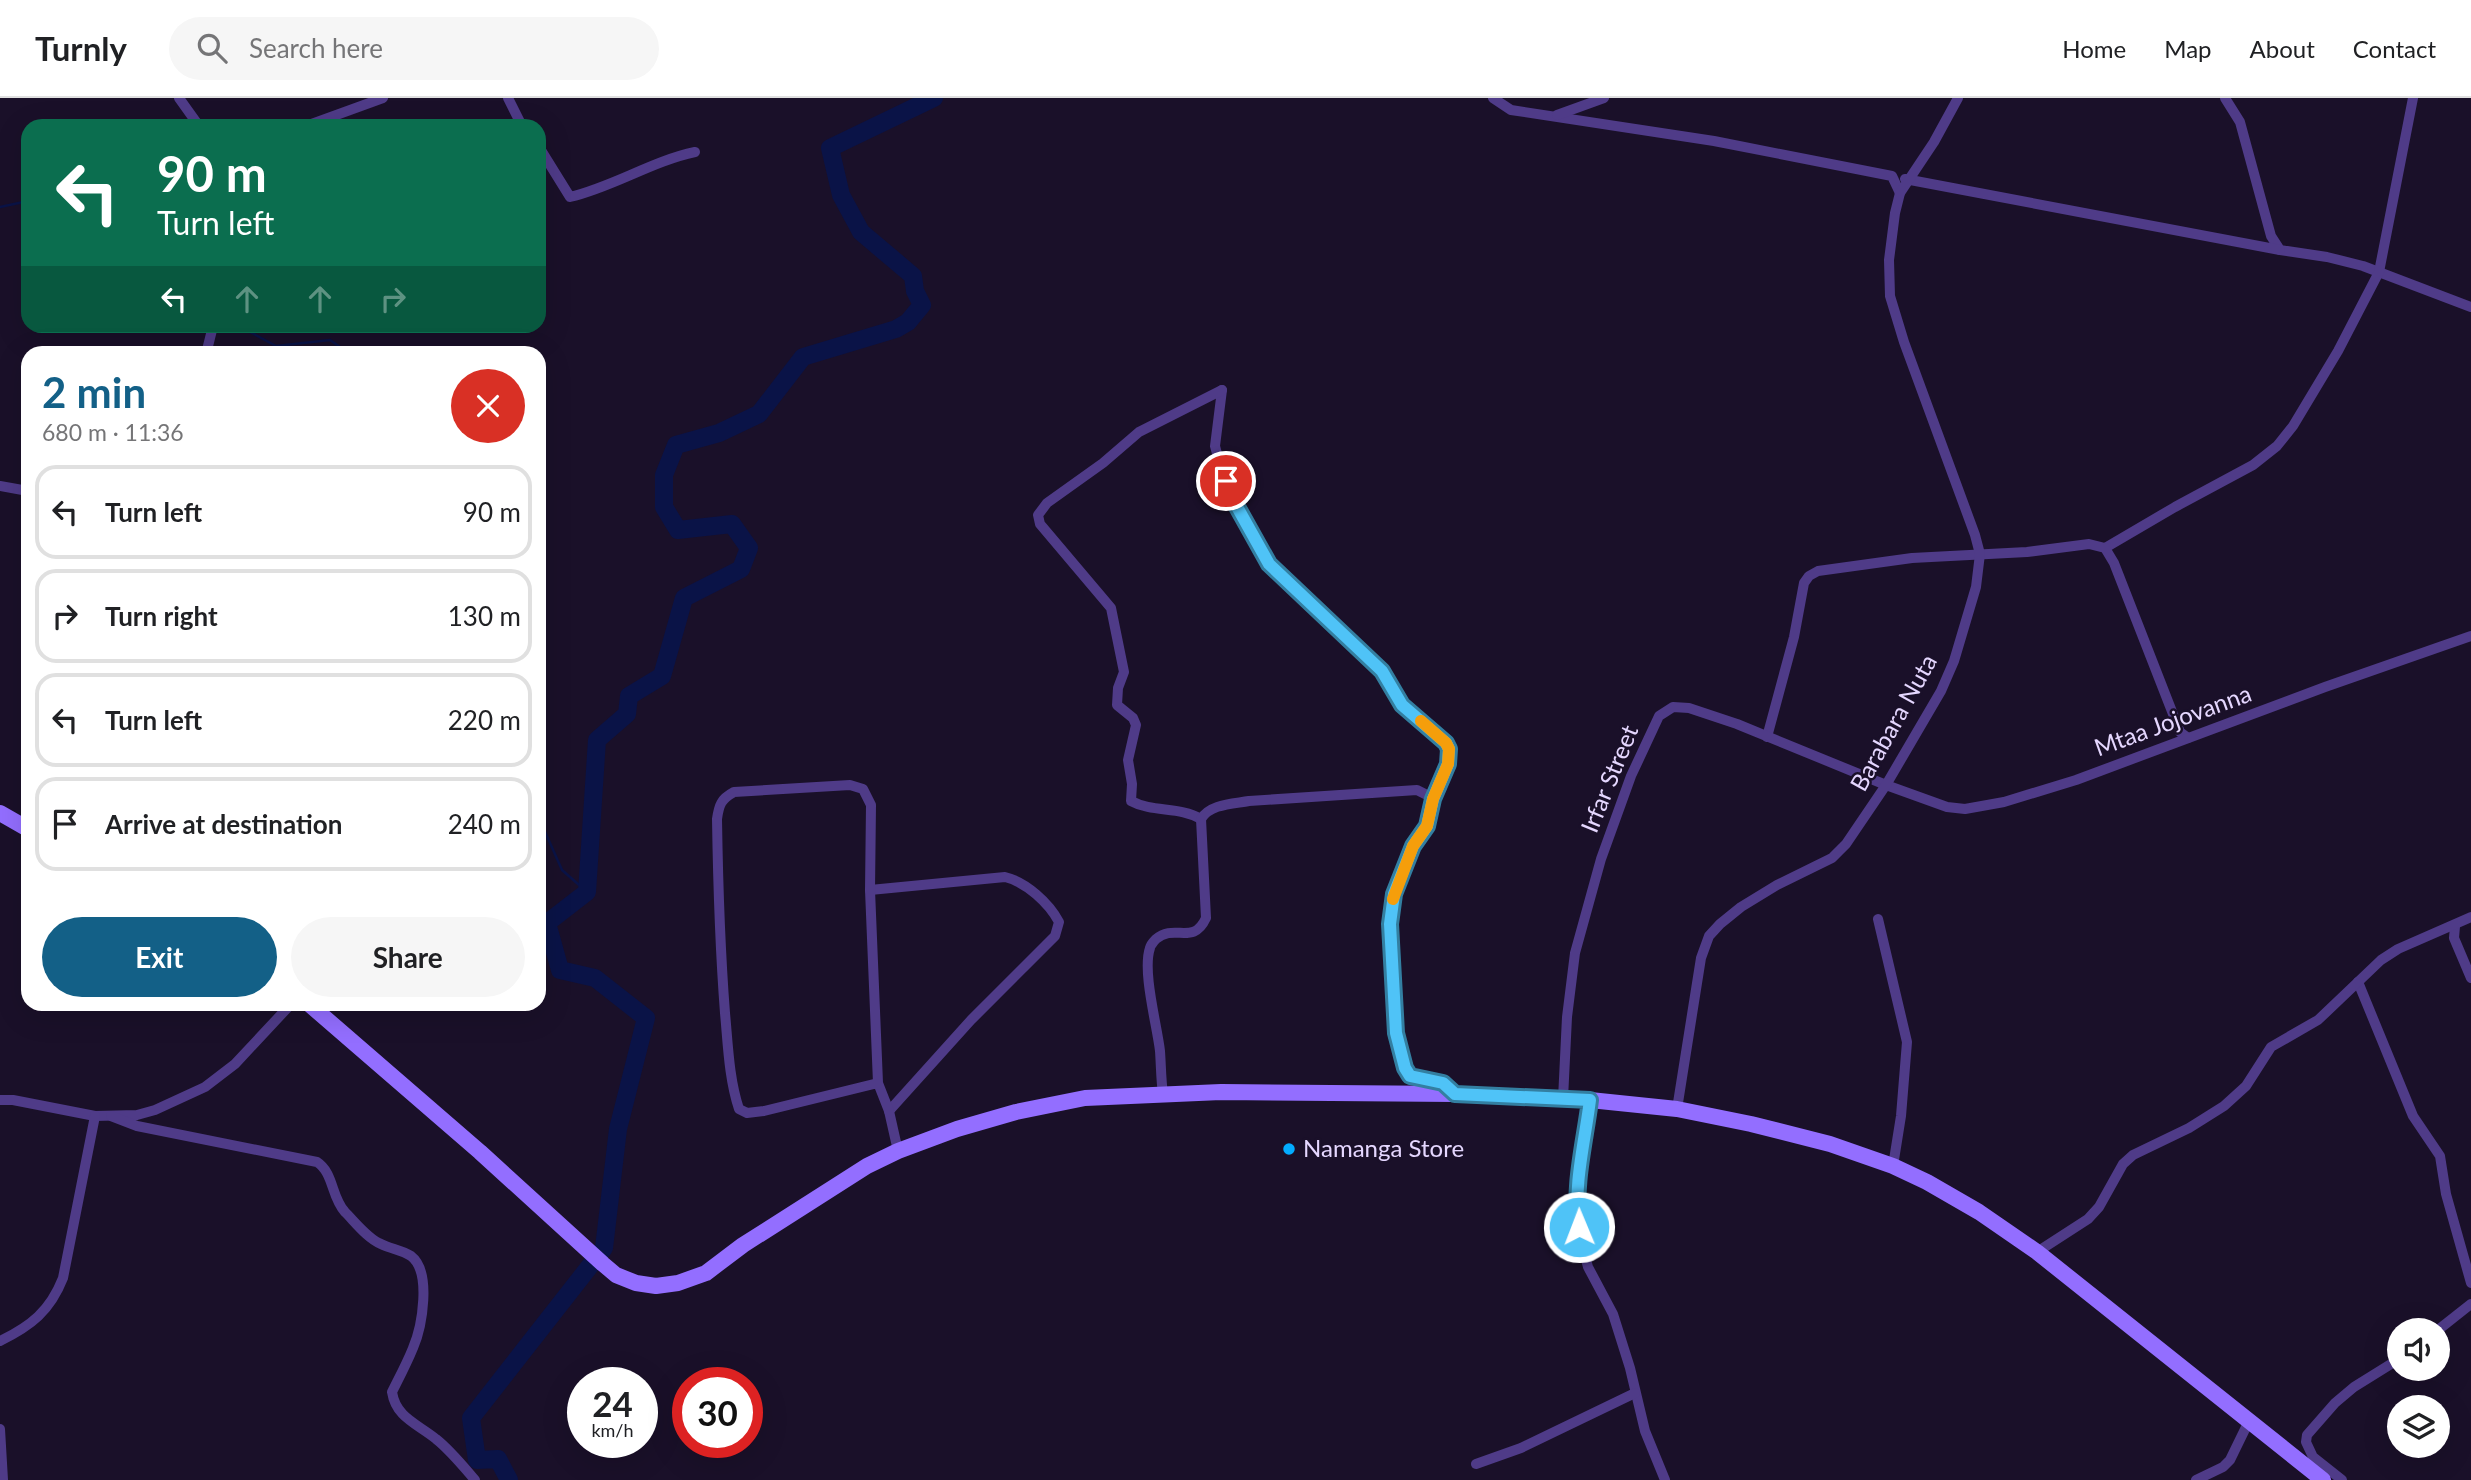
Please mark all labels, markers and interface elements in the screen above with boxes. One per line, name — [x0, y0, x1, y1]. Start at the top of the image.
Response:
search box — [169, 17, 659, 80]
text: Turnly — [35, 28, 127, 68]
icon: search — [193, 29, 231, 67]
text: Search here — [249, 32, 383, 64]
text: Home — [2062, 34, 2126, 63]
text: Map — [2164, 34, 2212, 63]
text: About — [2250, 34, 2315, 63]
text: Contact — [2353, 34, 2436, 63]
text: 90 m — [157, 144, 267, 202]
icon: left — [42, 147, 133, 238]
text: Turn left — [157, 203, 274, 242]
icon: left — [155, 280, 193, 318]
icon: ahead — [228, 280, 266, 318]
icon: ahead — [301, 280, 339, 318]
icon: right — [374, 280, 412, 318]
text: 2 min — [42, 367, 146, 417]
button: close — [451, 369, 525, 443]
text: 680 m · 11:36 — [42, 418, 184, 446]
pin — [1196, 451, 1256, 511]
icon: arrive — [1207, 462, 1245, 500]
icon: left — [46, 493, 84, 531]
text: Turn left — [105, 496, 202, 528]
text: 90 m — [463, 496, 521, 528]
icon: right — [46, 597, 84, 635]
text: Turn right — [105, 600, 218, 632]
text: 130 m — [448, 600, 521, 632]
street label: Barabara Nuta — [1843, 649, 1942, 796]
street label: Mtaa Jojovanna — [2090, 678, 2255, 761]
icon: left — [46, 701, 84, 739]
text: Turn left — [105, 704, 202, 736]
text: 220 m — [448, 704, 521, 736]
street label: Irfar Street — [1574, 720, 1643, 836]
icon: arrive — [46, 805, 84, 843]
text: Arrive at destination — [105, 808, 342, 840]
text: 240 m — [448, 808, 521, 840]
button: Exit — [42, 917, 277, 997]
button: Share — [291, 917, 525, 997]
place label: Namanga Store — [1303, 1133, 1464, 1162]
marker: Namanga Store — [1281, 1141, 1297, 1157]
position arrow — [1542, 1190, 1616, 1264]
map controls — [2387, 1318, 2450, 1458]
button: sound — [2387, 1318, 2450, 1381]
speed limit sign: 30 — [672, 1367, 763, 1458]
text: 24 — [592, 1382, 633, 1424]
button: layers — [2387, 1395, 2450, 1458]
text: km/h — [591, 1419, 634, 1441]

